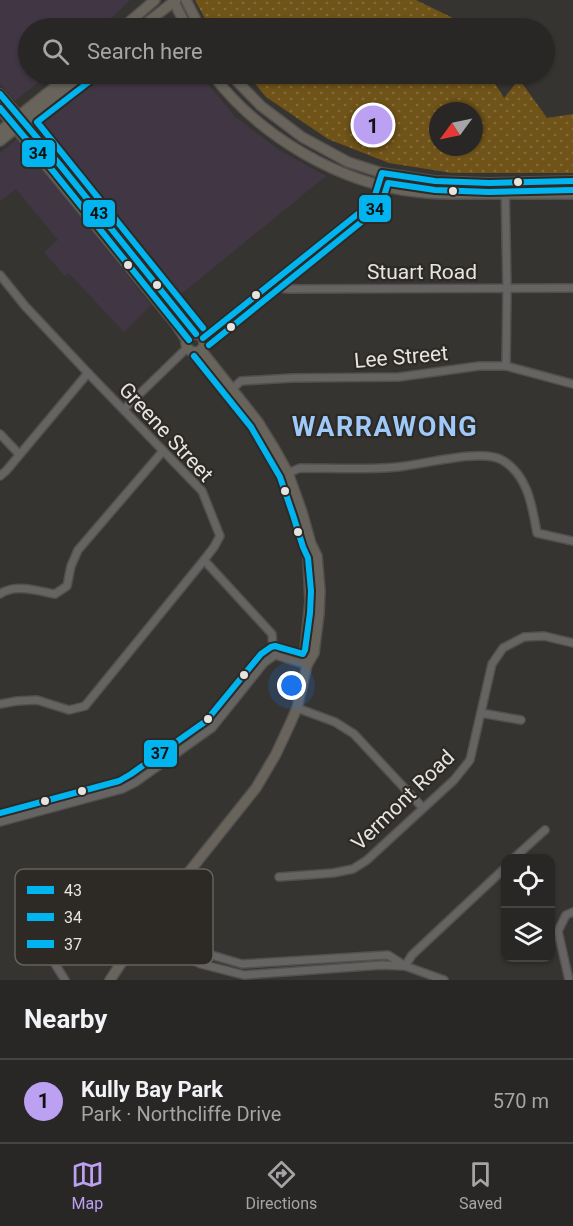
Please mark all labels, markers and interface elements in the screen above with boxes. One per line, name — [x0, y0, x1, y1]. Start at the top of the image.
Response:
search box — [18, 18, 555, 84]
icon: search — [39, 35, 72, 68]
text: Search here — [87, 39, 203, 64]
pin: 1 — [354, 102, 392, 148]
north arrow — [429, 102, 483, 156]
line badge: 34 — [21, 139, 56, 168]
text: 34 — [29, 144, 47, 163]
unlabelled marker — [512, 176, 524, 188]
unlabelled marker — [447, 185, 459, 197]
line badge: 34 — [358, 194, 392, 223]
line badge: 43 — [82, 199, 116, 228]
text: 34 — [366, 200, 384, 219]
text: 43 — [90, 204, 108, 223]
unlabelled marker — [122, 259, 134, 271]
street label: Stuart Road — [367, 260, 477, 284]
unlabelled marker — [151, 279, 163, 291]
unlabelled marker — [250, 289, 262, 301]
unlabelled marker — [225, 321, 237, 333]
street label: Lee Street — [353, 341, 449, 373]
street label: Greene Street — [114, 377, 218, 487]
district label: WARRAWONG — [292, 411, 478, 443]
unlabelled marker — [279, 485, 291, 497]
unlabelled marker — [292, 526, 304, 538]
unlabelled marker — [238, 669, 250, 681]
your location — [277, 671, 306, 700]
unlabelled marker — [202, 713, 214, 725]
line badge: 37 — [143, 739, 178, 768]
text: 37 — [151, 744, 169, 763]
street label: Vermont Road — [347, 745, 459, 855]
unlabelled marker — [76, 785, 88, 797]
unlabelled marker — [39, 795, 51, 807]
map controls — [501, 854, 555, 962]
button: locate — [501, 854, 555, 908]
legend — [15, 869, 213, 965]
text: 43 — [64, 881, 82, 900]
text: 34 — [64, 908, 82, 927]
button: layers — [501, 908, 555, 962]
text: 37 — [64, 935, 82, 954]
text: Nearby — [24, 1004, 107, 1034]
text: Kully Bay Park — [81, 1077, 223, 1102]
text: 1 — [38, 1089, 49, 1113]
text: 570 m — [493, 1089, 549, 1113]
text: Park · Northcliffe Drive — [81, 1102, 281, 1126]
tab: Map — [71, 1158, 104, 1213]
tab: Directions — [245, 1158, 317, 1213]
tab: Saved — [459, 1158, 502, 1213]

